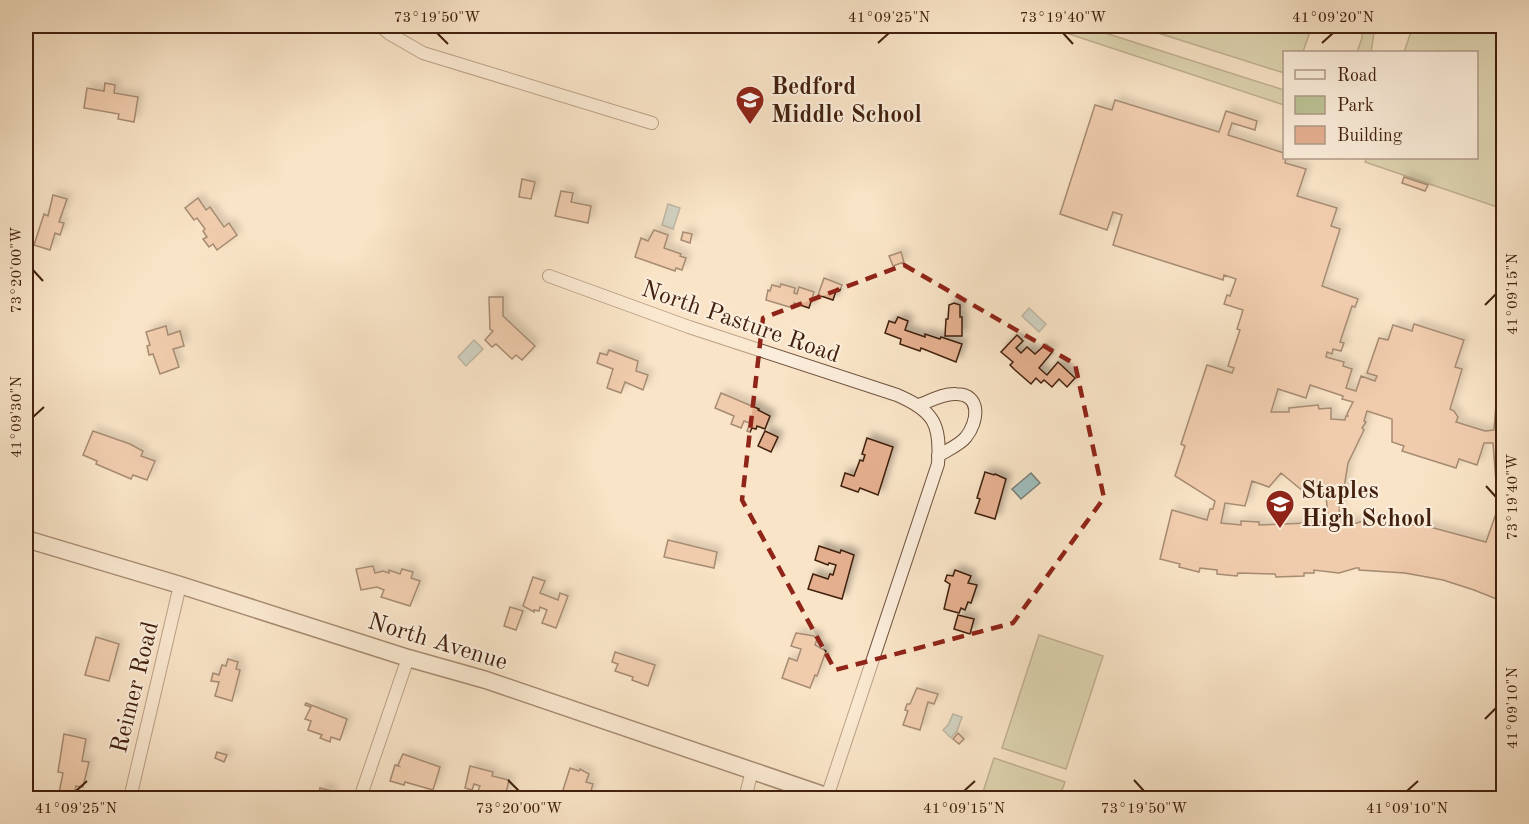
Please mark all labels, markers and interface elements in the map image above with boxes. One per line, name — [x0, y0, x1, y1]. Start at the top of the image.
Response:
text: 73°19'50"W — [394, 11, 480, 26]
text: 41°09'25"N — [848, 11, 930, 26]
text: 73°19'40"W — [1020, 11, 1106, 26]
text: 41°09'20"N — [1292, 11, 1374, 26]
legend — [1283, 51, 1478, 159]
text: Road — [1337, 67, 1377, 85]
place label: Bedford Middle School — [771, 76, 922, 128]
school or university icon: Bedford Middle School — [734, 84, 766, 126]
text: Park — [1337, 97, 1374, 115]
text: Building — [1337, 127, 1403, 145]
text: 73°20'00"W — [10, 227, 25, 313]
text: 41°09'15"N — [1506, 253, 1521, 335]
street label: North Pasture Road — [638, 278, 843, 368]
text: 41°09'30"N — [10, 376, 25, 458]
text: 73°19'40"W — [1506, 454, 1521, 540]
place label: Staples High School — [1301, 480, 1432, 532]
school or university icon: Staples High School — [1264, 488, 1296, 530]
street label: North Avenue — [365, 610, 510, 676]
street label: Reimer Road — [108, 619, 164, 756]
text: 41°09'10"N — [1506, 667, 1521, 749]
text: 41°09'25"N — [35, 802, 117, 817]
text: 73°20'00"W — [476, 802, 562, 817]
text: 41°09'15"N — [923, 802, 1005, 817]
text: 73°19'50"W — [1101, 802, 1187, 817]
text: 41°09'10"N — [1366, 802, 1448, 817]

